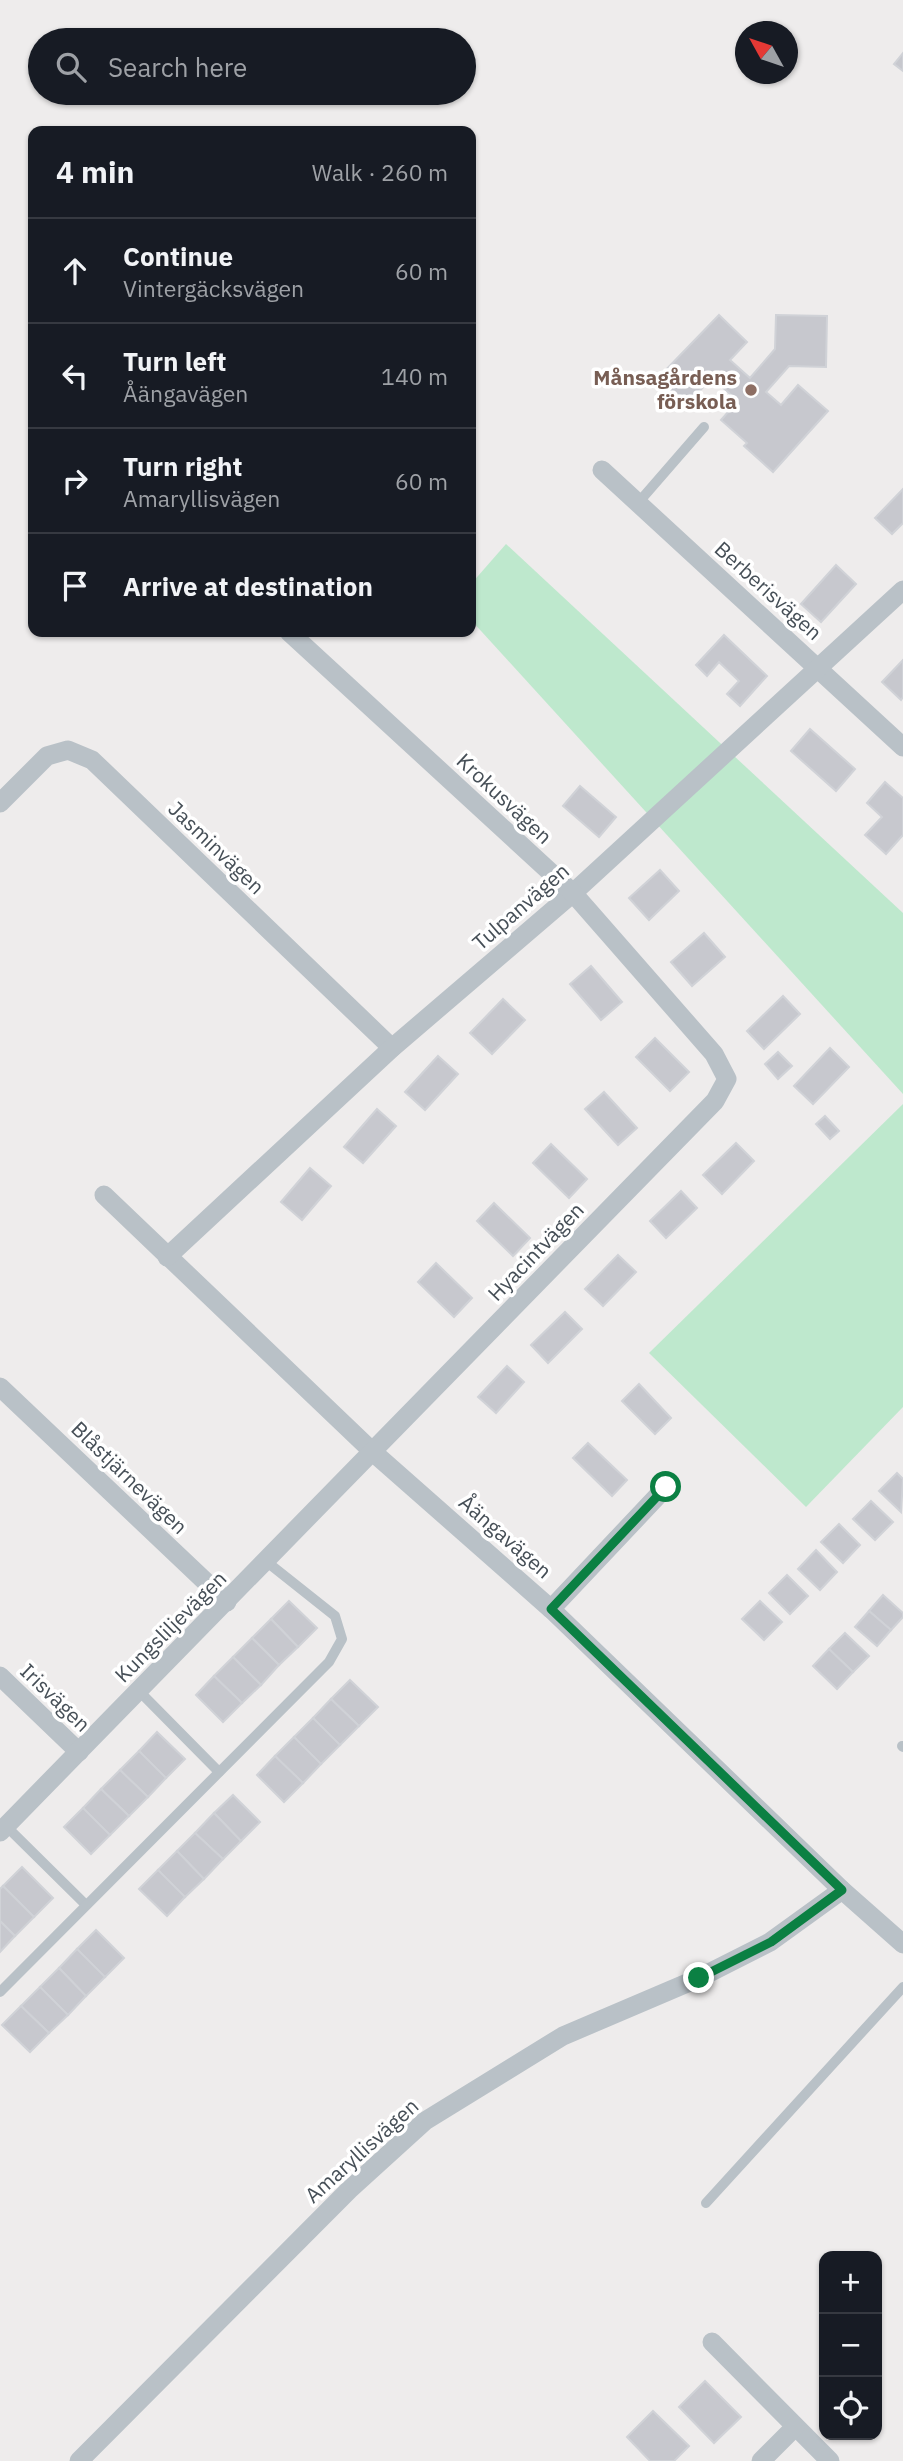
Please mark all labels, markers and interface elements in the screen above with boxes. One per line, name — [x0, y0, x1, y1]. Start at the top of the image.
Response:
north arrow — [735, 21, 798, 84]
search box — [28, 28, 476, 105]
icon: search — [52, 48, 90, 86]
text: Search here — [108, 50, 247, 84]
text: 4 min — [56, 152, 134, 191]
text: Walk · 260 m — [312, 157, 448, 187]
text: Continue — [123, 239, 233, 273]
icon: ahead — [56, 252, 94, 290]
text: 60 m — [395, 256, 448, 286]
text: Vintergäcksvägen — [123, 273, 304, 303]
text: Turn left — [123, 344, 226, 378]
icon: left — [56, 357, 94, 395]
text: 140 m — [381, 361, 448, 391]
place label: Månsagårdens förskola — [593, 363, 737, 415]
text: Åängavägen — [123, 378, 248, 408]
marker: Månsagårdens förskola — [743, 382, 759, 398]
text: Turn right — [123, 449, 242, 483]
icon: right — [56, 462, 94, 500]
text: 60 m — [395, 466, 448, 496]
text: Amaryllisvägen — [123, 483, 280, 513]
street label: Berberisvägen — [709, 535, 828, 646]
icon: arrive — [56, 567, 94, 605]
text: Arrive at destination — [123, 569, 373, 603]
street label: Krokusvägen — [451, 747, 558, 850]
street label: Jasminvägen — [163, 794, 271, 900]
street label: Tulpanvägen — [466, 856, 575, 956]
street label: Hyacintvägen — [481, 1196, 590, 1307]
street label: Blåstjärnevägen — [66, 1415, 194, 1540]
route start — [650, 1471, 681, 1502]
street label: Åängavägen — [453, 1488, 558, 1584]
street label: Kungsliljevägen — [108, 1564, 232, 1688]
street label: Irisvägen — [15, 1657, 97, 1738]
route end — [683, 1962, 714, 1993]
street label: Amaryllisvägen — [299, 2092, 424, 2209]
map controls — [819, 2251, 882, 2440]
button: + — [819, 2251, 882, 2314]
button: − — [819, 2314, 882, 2377]
button: locate — [819, 2377, 882, 2440]

